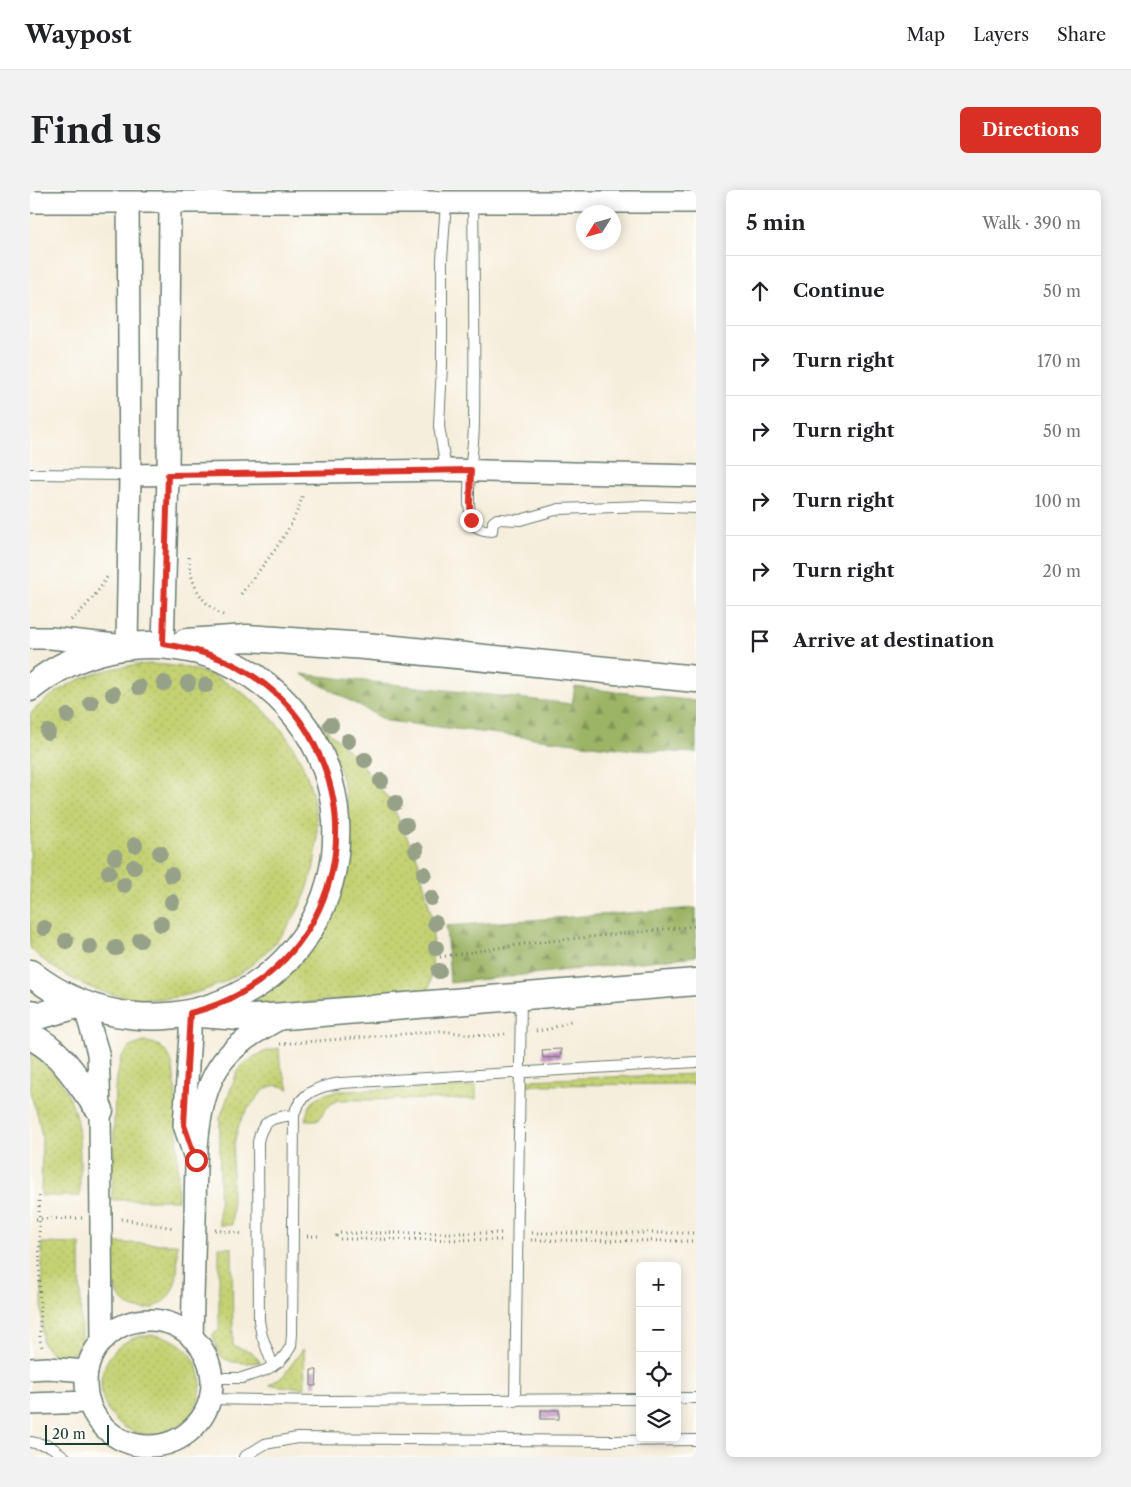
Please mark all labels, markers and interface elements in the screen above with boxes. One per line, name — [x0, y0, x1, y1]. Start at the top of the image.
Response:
text: Waypost — [25, 20, 132, 49]
text: Map — [907, 24, 945, 46]
text: Layers — [973, 24, 1029, 46]
text: Share — [1057, 24, 1106, 46]
button: Directions — [960, 107, 1101, 153]
text: Find us — [30, 109, 162, 152]
north arrow — [576, 205, 621, 250]
text: 5 min — [746, 210, 806, 235]
text: Walk · 390 m — [982, 213, 1081, 233]
icon: ahead — [746, 277, 774, 305]
text: Continue — [793, 279, 885, 302]
text: 50 m — [1043, 281, 1081, 301]
icon: right — [746, 347, 774, 375]
text: Turn right — [793, 349, 894, 372]
text: 170 m — [1037, 351, 1081, 371]
icon: right — [746, 417, 774, 445]
text: Turn right — [793, 419, 894, 442]
text: 50 m — [1043, 421, 1081, 441]
icon: right — [746, 487, 774, 515]
text: Turn right — [793, 489, 894, 512]
text: 100 m — [1035, 491, 1081, 511]
route end — [460, 509, 483, 532]
icon: right — [746, 557, 774, 585]
text: Turn right — [793, 559, 894, 582]
text: 20 m — [1042, 561, 1081, 581]
icon: arrive — [746, 627, 774, 655]
text: Arrive at destination — [793, 629, 994, 652]
route start — [185, 1149, 208, 1172]
map controls — [636, 1262, 681, 1442]
button: + — [636, 1262, 681, 1307]
button: − — [636, 1307, 681, 1352]
button: locate — [636, 1352, 681, 1397]
button: layers — [636, 1397, 681, 1442]
scale bar — [45, 1422, 109, 1445]
text: 20 m — [52, 1425, 86, 1443]

